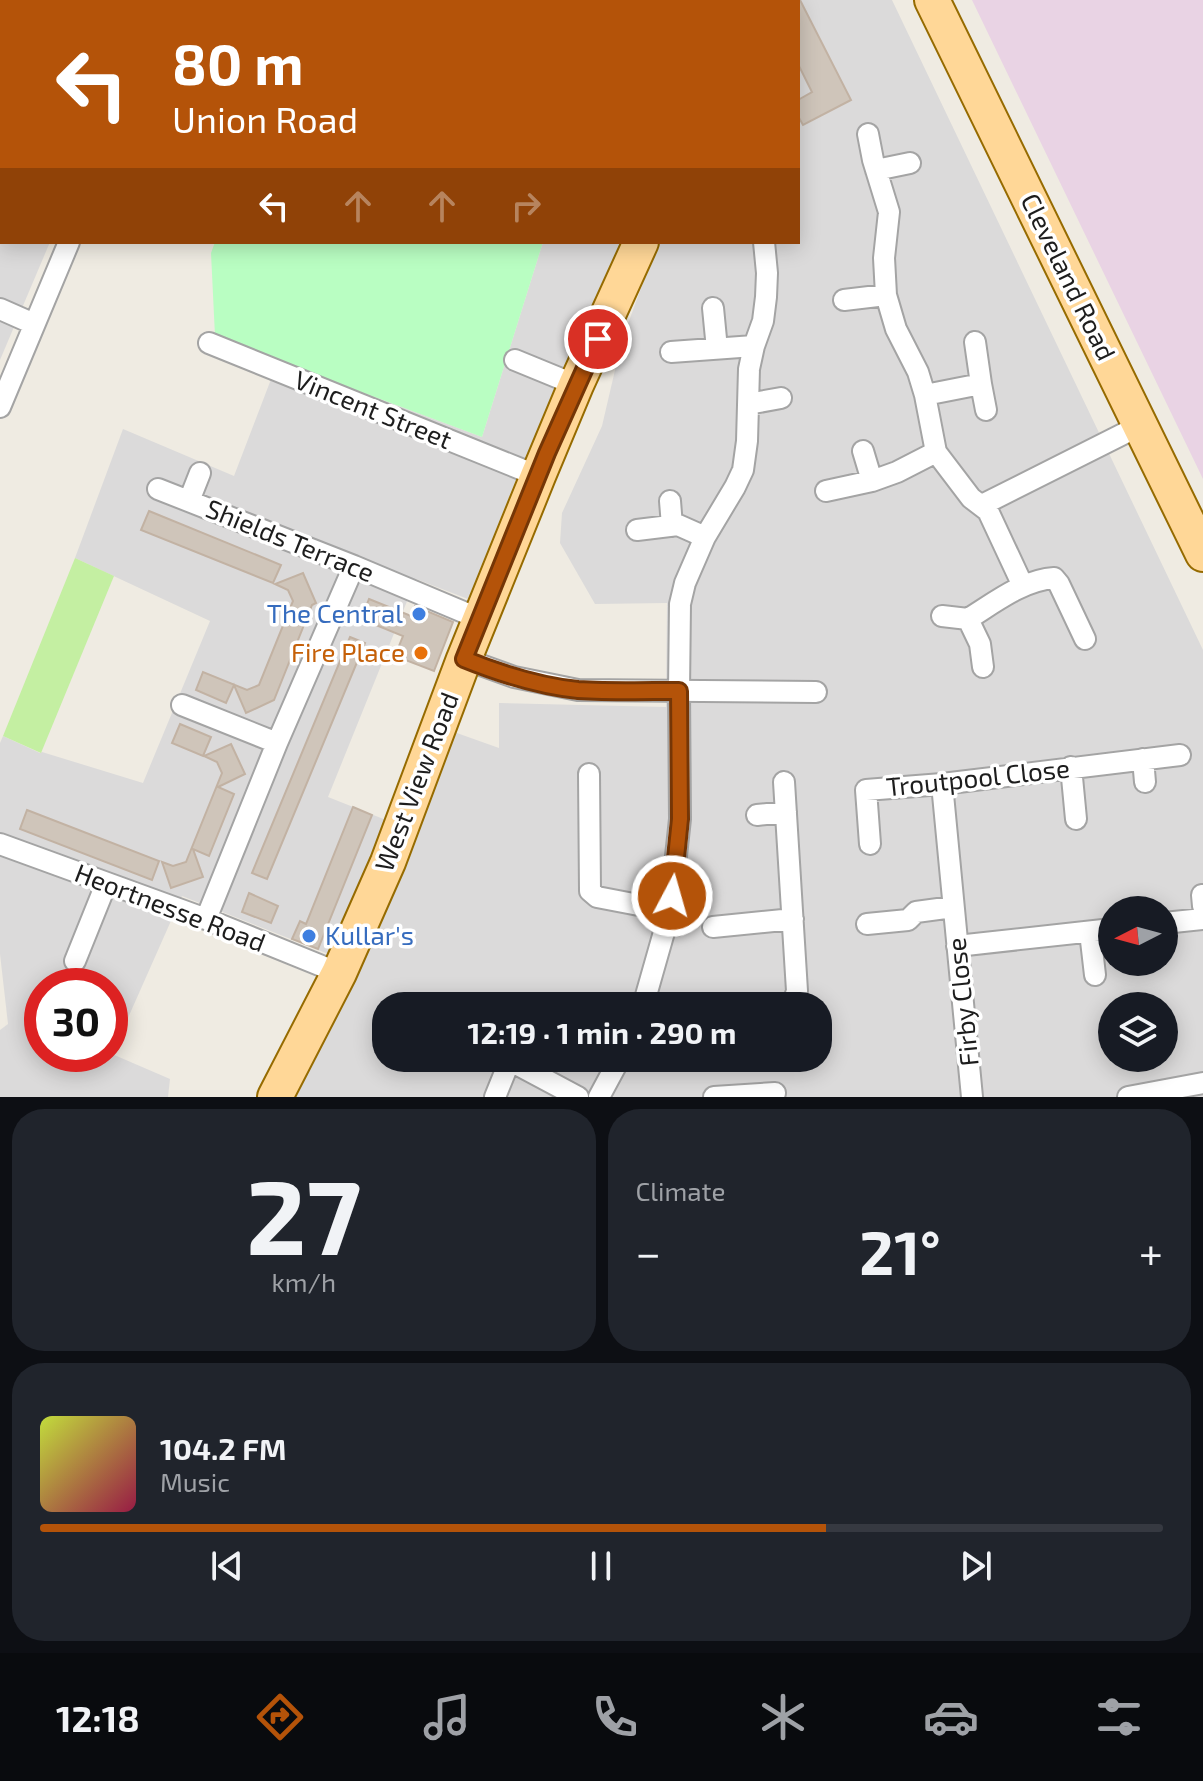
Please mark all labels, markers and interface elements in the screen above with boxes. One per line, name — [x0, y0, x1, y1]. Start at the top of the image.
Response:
text: 80 m — [172, 29, 304, 96]
icon: left — [40, 32, 144, 136]
text: Union Road — [172, 97, 358, 140]
icon: left — [252, 184, 296, 228]
icon: ahead — [336, 184, 380, 228]
icon: ahead — [420, 184, 464, 228]
icon: right — [504, 184, 548, 228]
street label: Cleveland Road — [1016, 188, 1123, 365]
pin — [564, 305, 632, 373]
icon: arrive — [576, 317, 620, 361]
street label: Vincent Street — [290, 363, 457, 454]
street label: Shields Terrace — [202, 492, 379, 587]
place label: The Central — [267, 597, 403, 628]
marker: The Central — [410, 605, 428, 623]
place label: Fire Place — [291, 636, 405, 667]
marker: Fire Place — [412, 644, 430, 662]
street label: West View Road — [367, 688, 464, 875]
street label: Troutpool Close — [885, 751, 1071, 802]
position arrow — [630, 854, 714, 938]
street label: Heortnesse Road — [71, 856, 270, 957]
north arrow — [1098, 896, 1178, 976]
map controls — [1098, 896, 1178, 1072]
place label: Kullar's — [325, 919, 414, 950]
marker: Kullar's — [300, 927, 318, 945]
street label: Firby Close — [939, 936, 984, 1068]
speed limit sign: 30 — [24, 968, 128, 1072]
button: layers — [1098, 992, 1178, 1072]
text: 12:19 · 1 min · 290 m — [468, 1014, 736, 1050]
text: 27 — [246, 1151, 361, 1276]
text: Climate — [636, 1175, 725, 1206]
text: 21° — [859, 1215, 941, 1287]
text: − — [636, 1225, 661, 1278]
text: + — [1139, 1225, 1163, 1278]
text: km/h — [271, 1266, 336, 1297]
text: 104.2 FM — [160, 1430, 286, 1466]
text: Music — [160, 1466, 230, 1497]
icon: previous — [205, 1544, 249, 1588]
icon: pause — [579, 1544, 623, 1588]
icon: next — [954, 1544, 998, 1588]
icon: directions — [252, 1689, 308, 1745]
icon: music — [419, 1689, 475, 1745]
icon: phone — [587, 1689, 643, 1745]
icon: climate — [755, 1689, 811, 1745]
icon: car — [923, 1689, 979, 1745]
icon: filters — [1091, 1689, 1147, 1745]
text: 12:18 — [56, 1696, 140, 1739]

